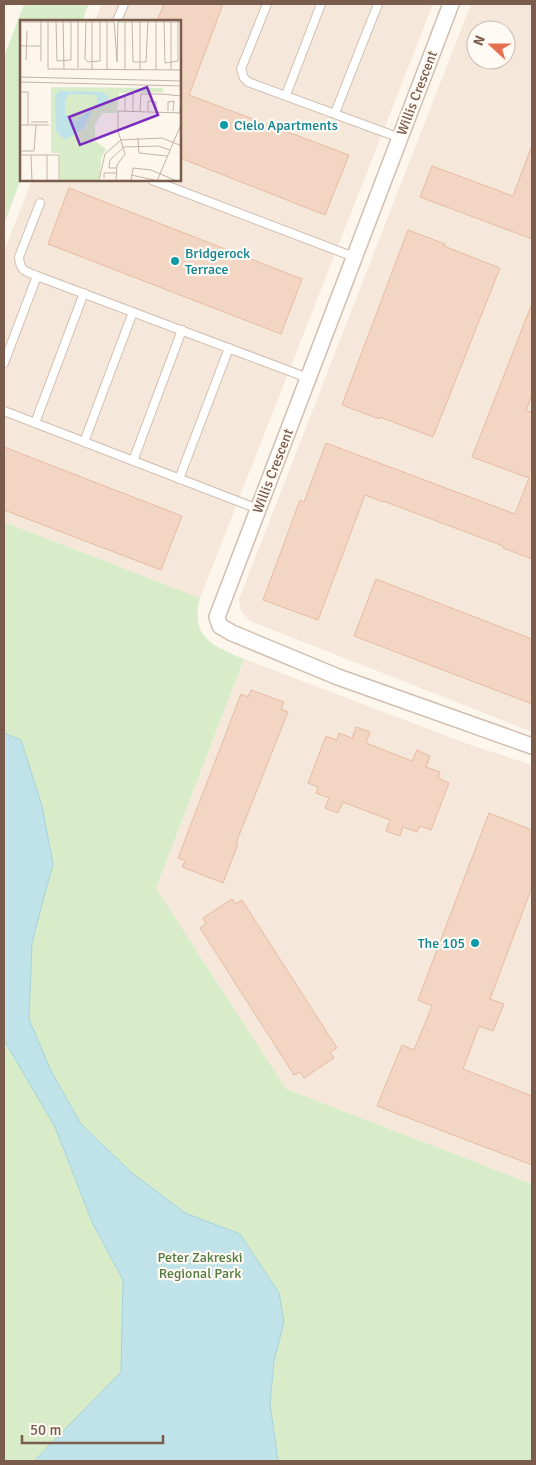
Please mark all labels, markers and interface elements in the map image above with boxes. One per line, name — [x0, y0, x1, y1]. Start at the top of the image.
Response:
inset map — [20, 20, 181, 181]
north arrow — [466, 20, 516, 70]
text: N — [470, 33, 489, 48]
street label: Willis Crescent — [393, 48, 441, 138]
place label: Cielo Apartments — [234, 117, 338, 134]
marker: Cielo Apartments — [218, 119, 230, 131]
place label: Bridgerock Terrace — [185, 245, 250, 278]
marker: Bridgerock Terrace — [169, 255, 181, 267]
street label: Willis Crescent — [249, 426, 297, 516]
place label: The 105 — [418, 935, 465, 952]
marker: The 105 — [469, 937, 481, 949]
park label: Peter Zakreski Regional Park — [157, 1249, 243, 1282]
scale bar — [22, 1412, 164, 1444]
text: 50 m — [30, 1421, 61, 1439]

